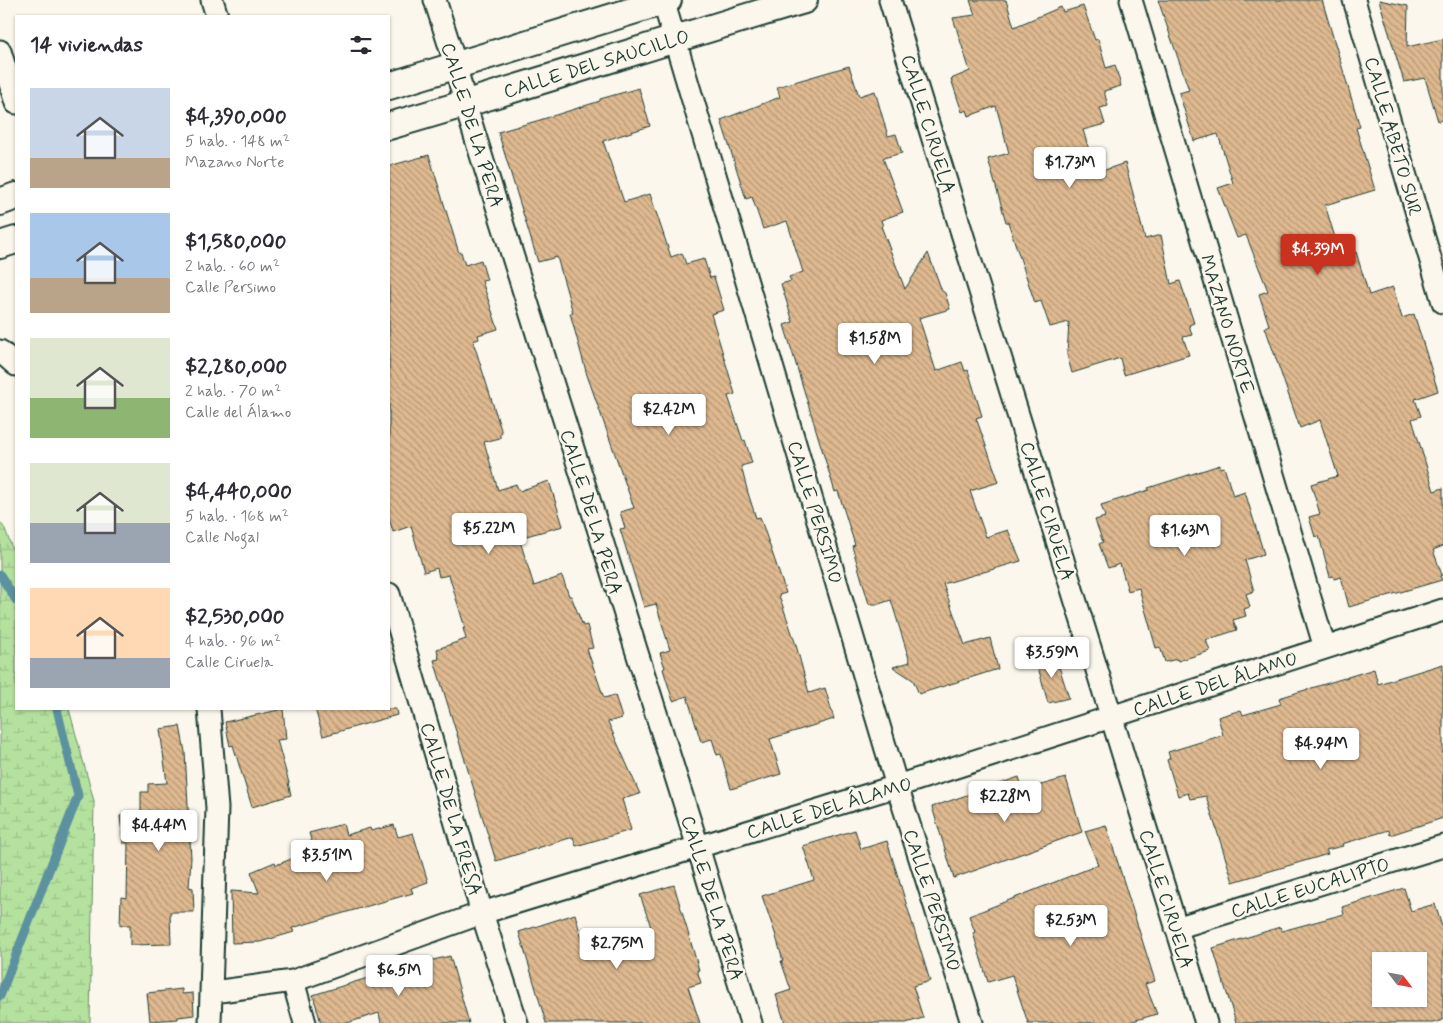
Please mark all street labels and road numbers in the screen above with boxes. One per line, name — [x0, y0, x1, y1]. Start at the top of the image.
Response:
street label: CALLE DEL SAUCILLO — [500, 24, 693, 105]
street label: CALLE DE LA PERA — [435, 40, 509, 211]
street label: CALLE CIRUELA — [894, 52, 961, 197]
street label: CALLE ABETO SUR — [1358, 54, 1427, 219]
street label: MAZANO NORTE — [1194, 252, 1260, 397]
street label: CALLE DE LA PERA — [554, 427, 628, 598]
street label: CALLE PERSIMO — [781, 438, 848, 587]
street label: CALLE CIRUELA — [1013, 439, 1080, 584]
street label: CALLE DEL ÁLAMO — [1130, 645, 1301, 723]
street label: CALLE DE LA FRESA — [414, 720, 487, 899]
street label: CALLE DEL ÁLAMO — [743, 770, 915, 845]
street label: CALLE DE LA PERA — [675, 813, 749, 984]
street label: CALLE PERSIMO — [897, 826, 966, 975]
street label: CALLE CIRUELA — [1132, 827, 1199, 972]
street label: CALLE EUCALIPTO — [1228, 852, 1393, 924]

